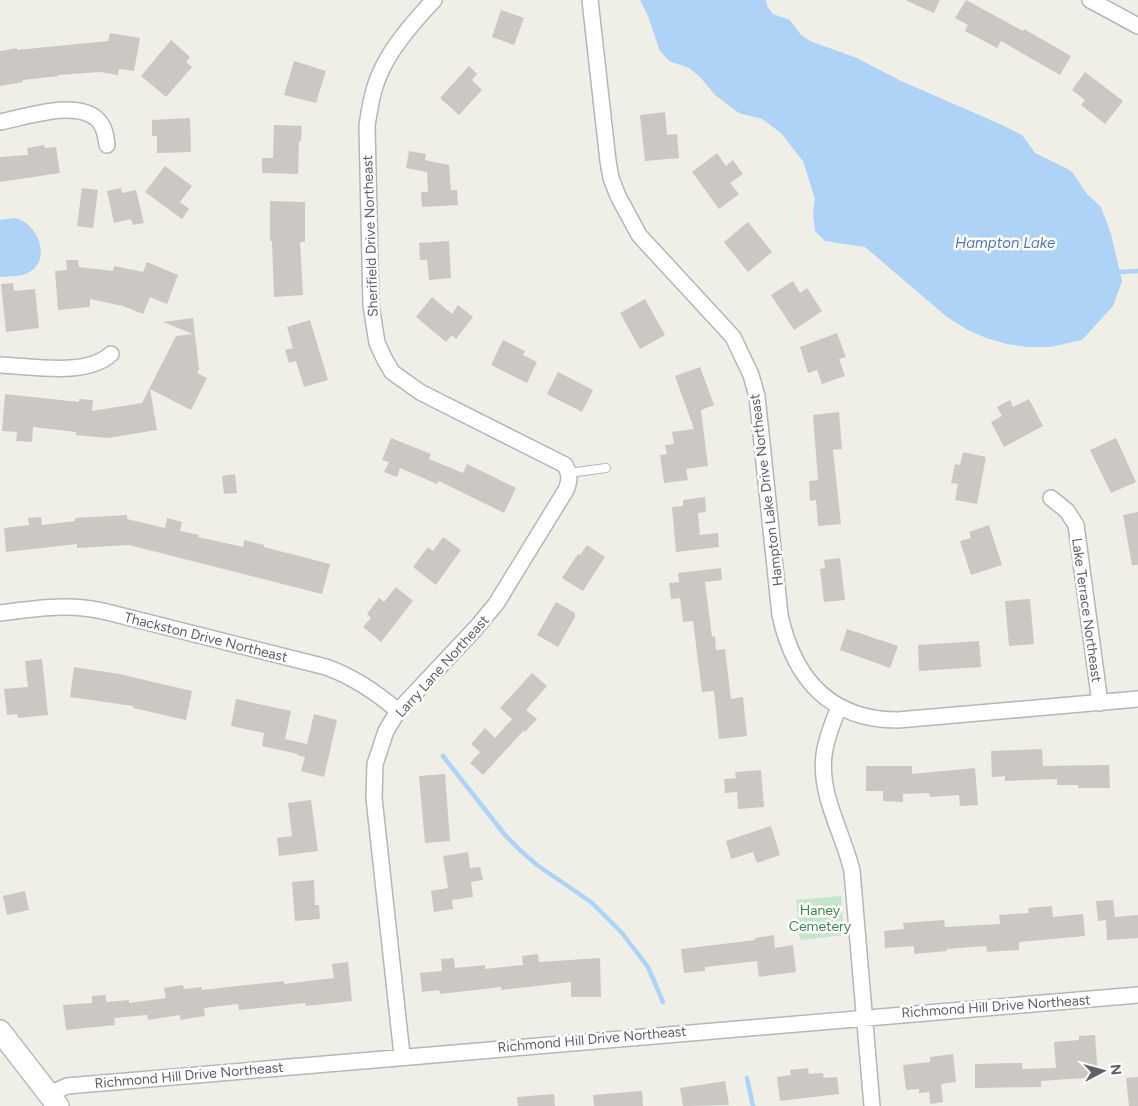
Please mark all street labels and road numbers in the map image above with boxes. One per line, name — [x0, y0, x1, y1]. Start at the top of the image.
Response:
street label: Sherifield Drive Northeast — [359, 155, 382, 317]
street label: Hampton Lake Drive Northeast — [746, 393, 787, 587]
street label: Lake Terrace Northeast — [1068, 537, 1105, 683]
street label: Thackston Drive Northeast — [123, 609, 289, 666]
street label: Larry Lane Northeast — [392, 612, 493, 721]
street label: Richmond Hill Drive Northeast — [901, 991, 1091, 1022]
street label: Richmond Hill Drive Northeast — [497, 1023, 687, 1056]
street label: Richmond Hill Drive Northeast — [94, 1059, 284, 1092]

